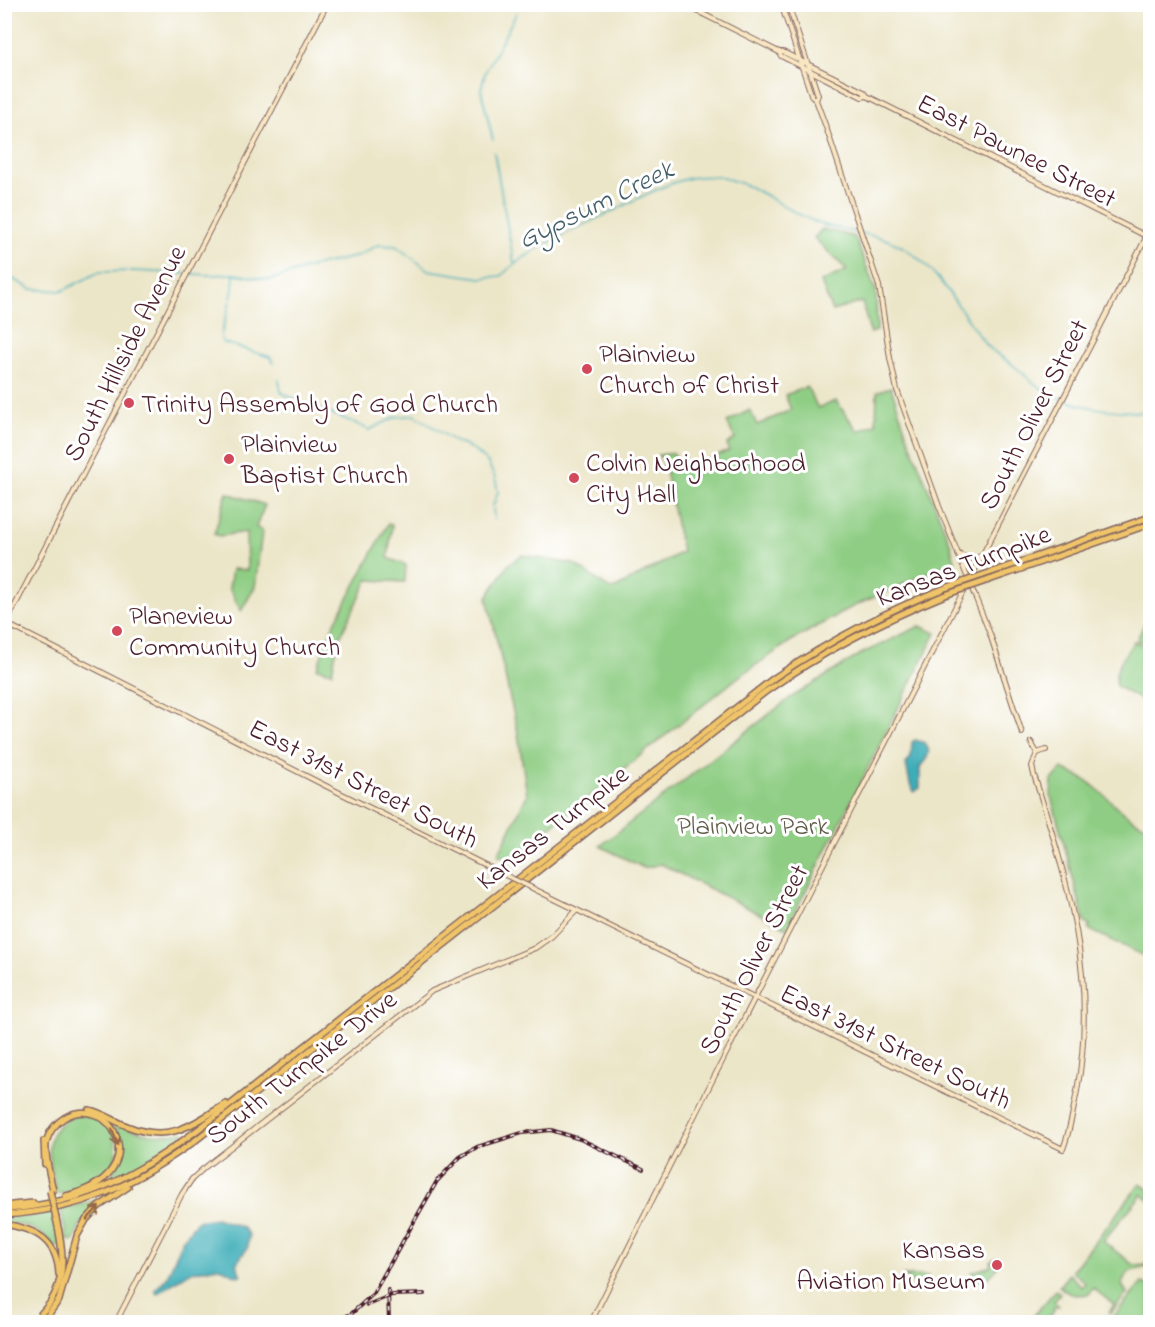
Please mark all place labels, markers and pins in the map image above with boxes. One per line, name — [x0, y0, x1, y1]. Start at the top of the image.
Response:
place label: Plainview Church of Christ — [599, 336, 779, 406]
marker: Plainview Church of Christ — [580, 362, 594, 376]
place label: Trinity Assembly of God Church — [141, 386, 498, 425]
marker: Trinity Assembly of God Church — [122, 396, 136, 410]
place label: Plainview Baptist Church — [240, 426, 408, 496]
place label: Colvin Neighborhood City Hall — [586, 445, 806, 515]
marker: Plainview Baptist Church — [222, 452, 236, 466]
marker: Colvin Neighborhood City Hall — [567, 471, 581, 485]
place label: Planeview Community Church — [129, 598, 340, 668]
marker: Planeview Community Church — [110, 624, 124, 638]
place label: Kansas Aviation Museum — [797, 1232, 985, 1302]
marker: Kansas Aviation Museum — [990, 1258, 1004, 1272]

